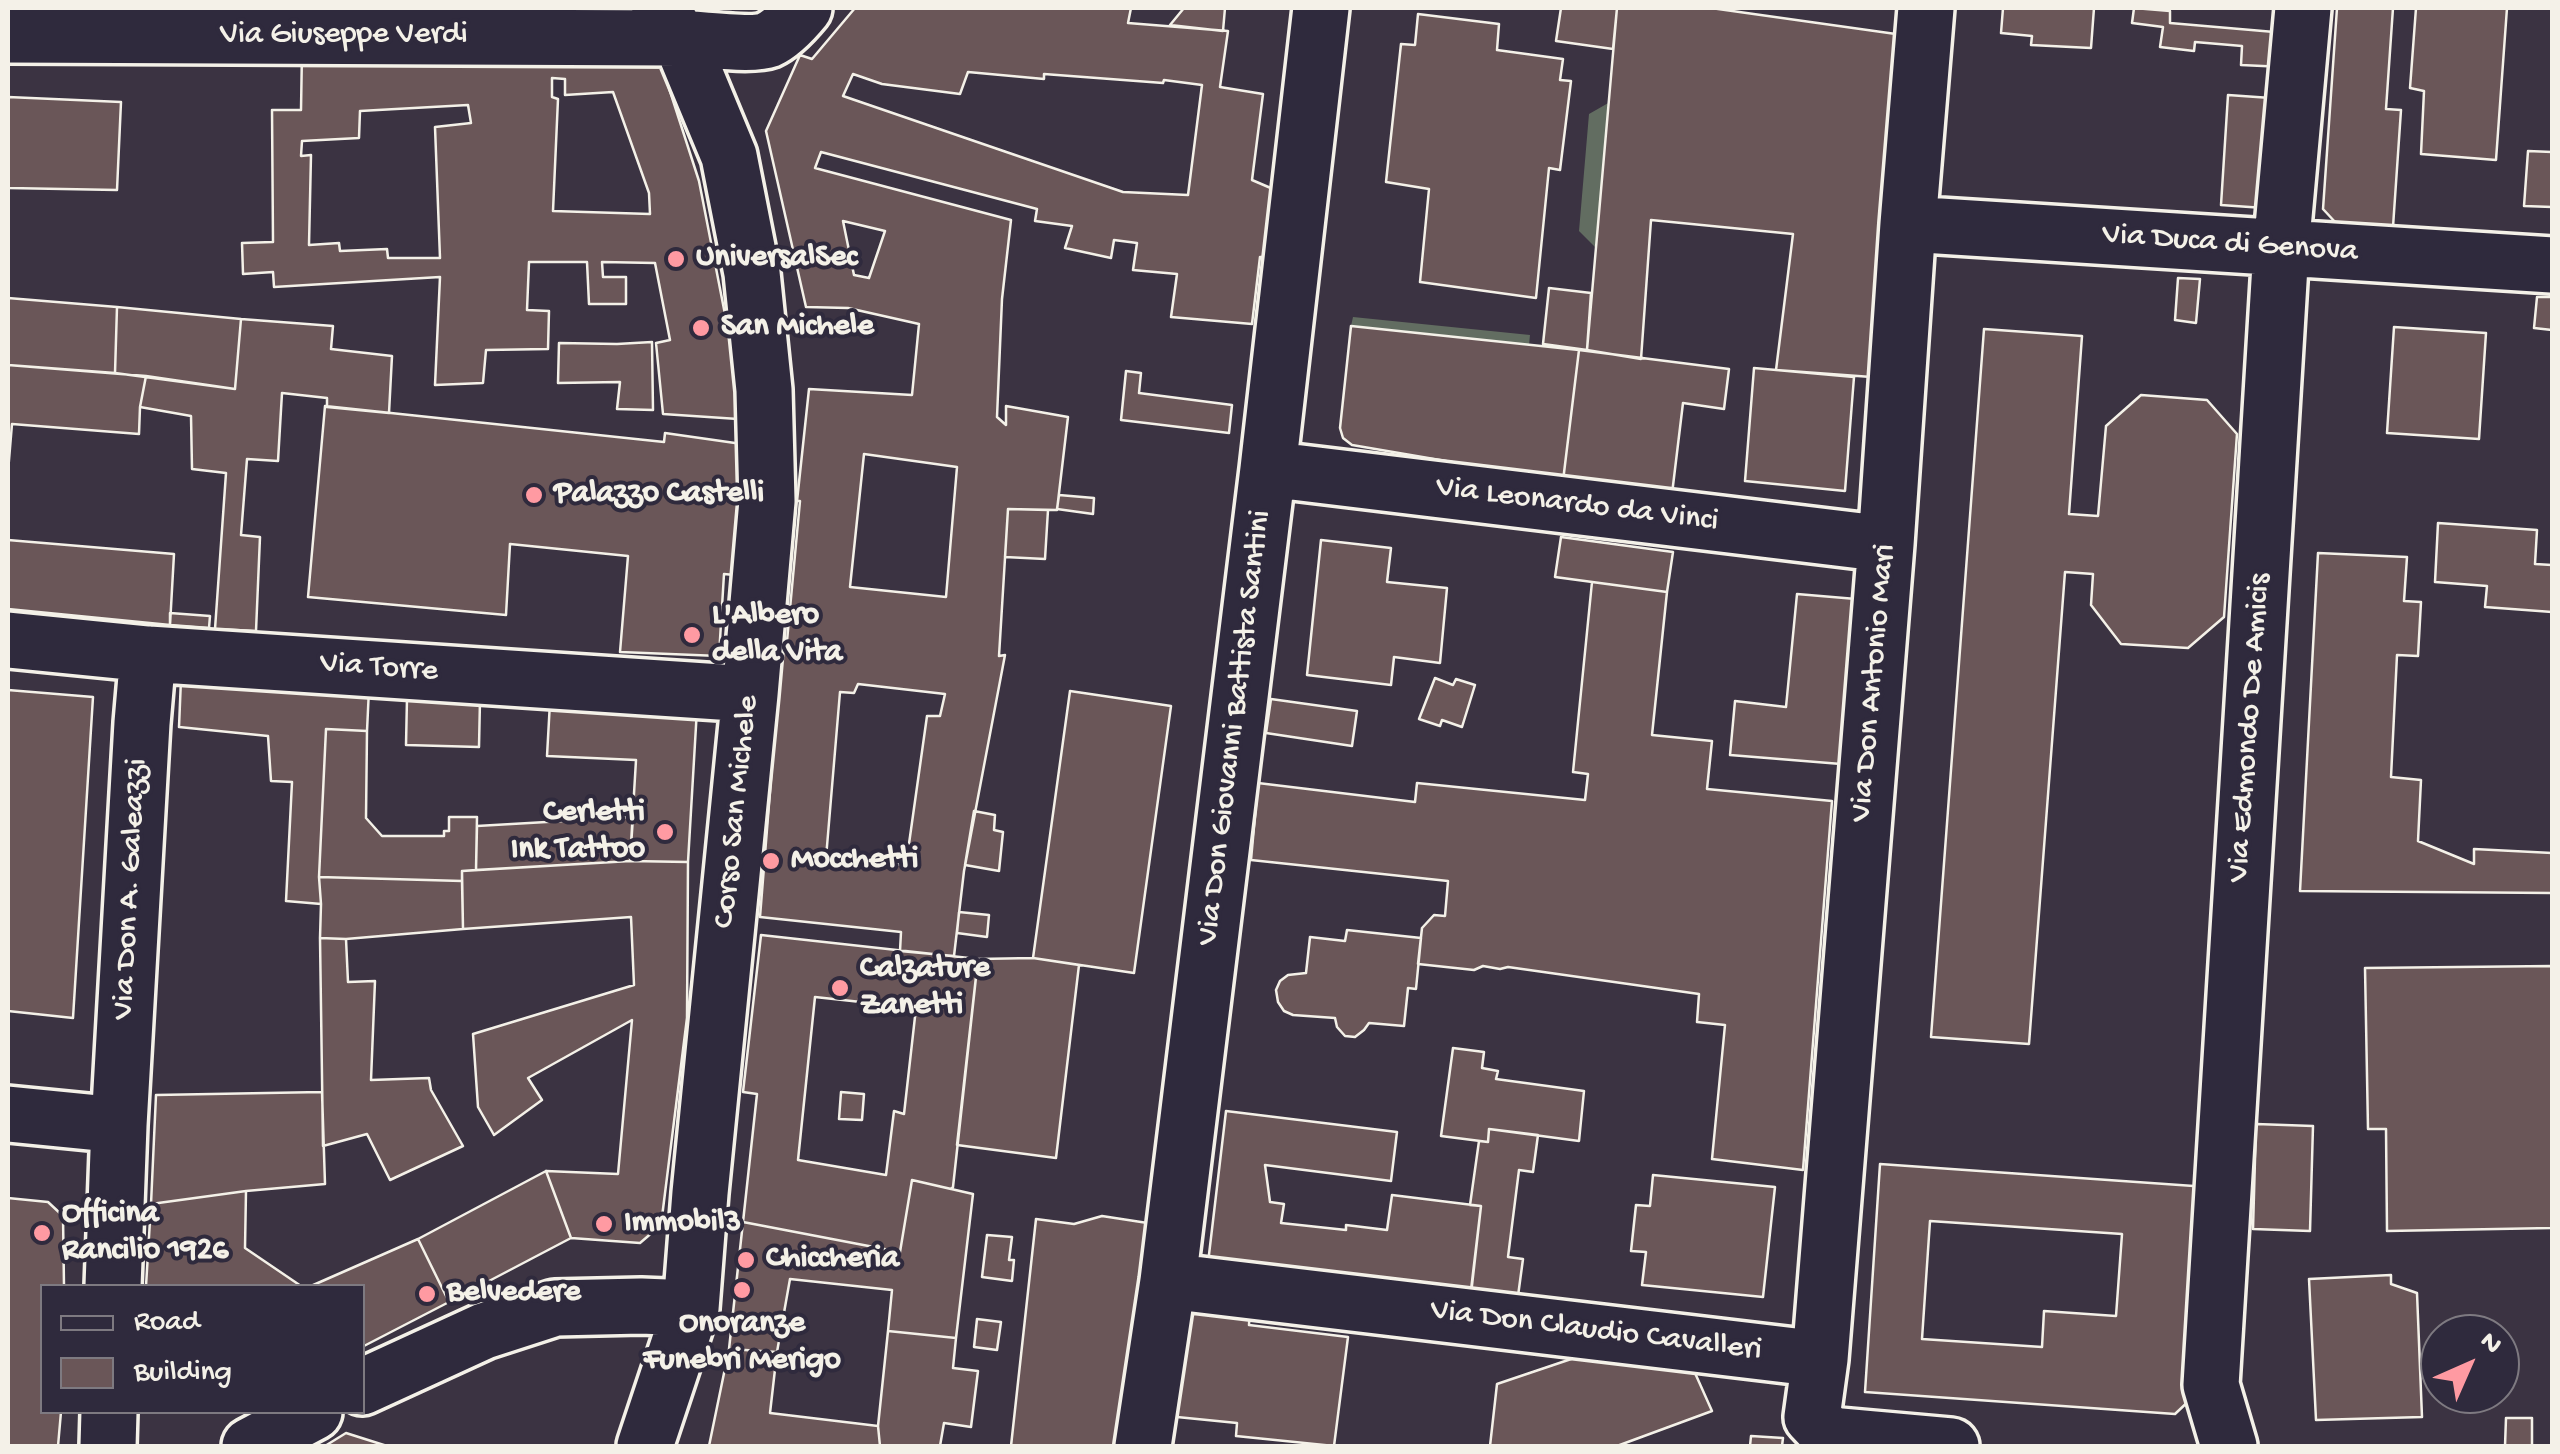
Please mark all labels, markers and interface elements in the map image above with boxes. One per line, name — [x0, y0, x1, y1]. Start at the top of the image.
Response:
street label: Via Giuseppe Verdi — [220, 17, 468, 55]
street label: Via Duca di Genova — [2101, 217, 2359, 273]
place label: UniversalSec — [696, 240, 857, 278]
marker: UniversalSec — [665, 248, 687, 270]
place label: San Michele — [721, 309, 874, 347]
marker: San Michele — [690, 317, 712, 339]
street label: Via Leonardo da Vinci — [1434, 470, 1720, 542]
place label: Palazzo Castelli — [554, 476, 764, 514]
marker: Palazzo Castelli — [523, 484, 545, 506]
street label: Via Don Giovanni Battista Santini — [1190, 508, 1282, 948]
street label: Via Don Antonio Mari — [1844, 543, 1906, 823]
street label: Via Edmondo De Amicis — [2221, 572, 2281, 884]
place label: L'Albero della Vita — [712, 598, 842, 673]
marker: L'Albero della Vita — [681, 624, 703, 646]
street label: Via Torre — [319, 646, 439, 692]
street label: Corso San Michele — [707, 694, 769, 930]
street label: Via Don A. Galeazzi — [106, 758, 158, 1020]
place label: Cerletti Ink Tattoo — [511, 795, 645, 870]
marker: Cerletti Ink Tattoo — [654, 821, 676, 843]
place label: Mocchetti — [791, 842, 918, 880]
marker: Mocchetti — [760, 850, 782, 872]
place label: Calzature Zanetti — [860, 951, 990, 1026]
marker: Calzature Zanetti — [829, 977, 851, 999]
place label: Officina Rancilio 1926 — [62, 1196, 229, 1271]
place label: Immobil3 — [624, 1205, 741, 1243]
marker: Immobil3 — [593, 1213, 615, 1235]
marker: Officina Rancilio 1926 — [31, 1222, 53, 1244]
place label: Chiccheria — [766, 1241, 899, 1279]
marker: Chiccheria — [735, 1249, 757, 1271]
place label: Belvedere — [447, 1275, 581, 1313]
marker: Onoranze Funebri Merigo — [731, 1279, 753, 1301]
marker: Belvedere — [416, 1283, 438, 1305]
legend — [40, 1284, 365, 1414]
street label: Via Don Claudio Cavalleri — [1428, 1293, 1764, 1371]
text: Road — [134, 1306, 200, 1341]
place label: Onoranze Funebri Merigo — [643, 1306, 841, 1381]
north arrow — [2420, 1314, 2520, 1414]
text: N — [2472, 1326, 2508, 1362]
text: Building — [134, 1356, 232, 1391]

